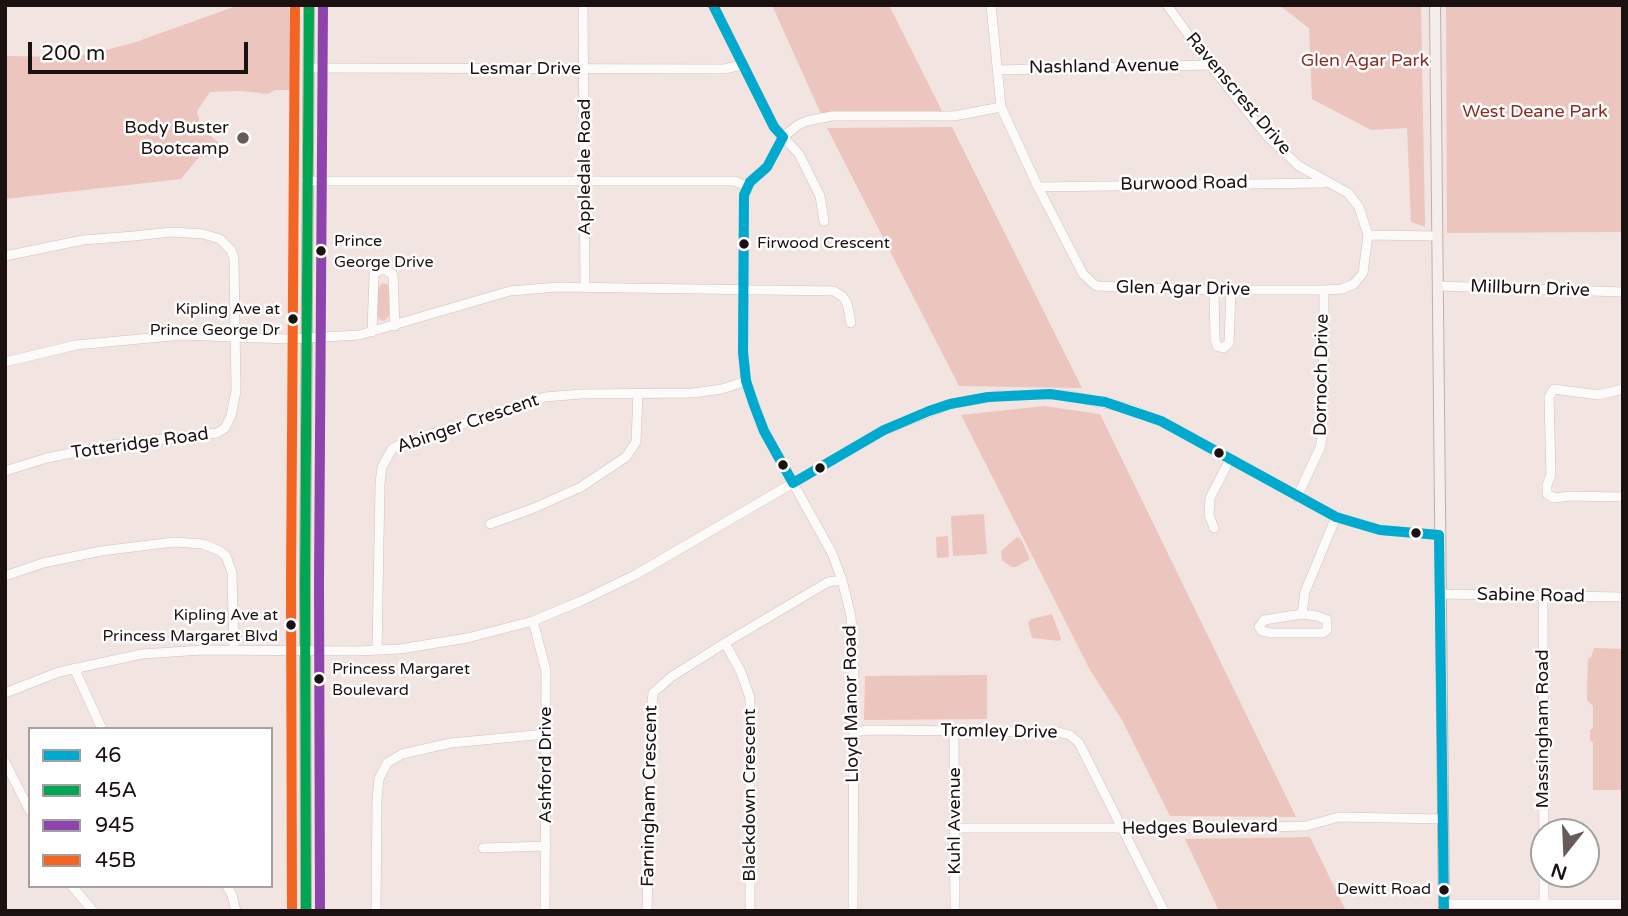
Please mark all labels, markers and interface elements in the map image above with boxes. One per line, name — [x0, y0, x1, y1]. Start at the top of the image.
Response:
scale bar — [32, 28, 252, 72]
street label: Ravenscrest Drive — [1181, 29, 1295, 159]
text: 200 m — [41, 41, 105, 66]
park label: Glen Agar Park — [1301, 50, 1429, 72]
street label: Nashland Avenue — [1029, 55, 1179, 79]
street label: Lesmar Drive — [469, 58, 581, 80]
street label: Appledale Road — [574, 99, 596, 235]
park label: West Deane Park — [1462, 101, 1608, 123]
place label: Body Buster Bootcamp — [124, 117, 229, 160]
marker: Body Buster Bootcamp — [235, 130, 251, 146]
street label: Burwood Road — [1120, 172, 1248, 196]
place label: Prince George Drive — [334, 232, 434, 270]
place label: Firwood Crescent — [757, 234, 890, 254]
marker: Firwood Crescent — [737, 237, 751, 251]
marker: Prince George Drive — [314, 244, 328, 258]
street label: Millburn Drive — [1470, 276, 1590, 302]
street label: Glen Agar Drive — [1116, 277, 1250, 301]
place label: Kipling Ave at Prince George Dr — [150, 300, 280, 338]
marker: Kipling Ave at Prince George Dr — [286, 312, 300, 326]
street label: Dornoch Drive — [1310, 314, 1334, 436]
street label: Abinger Crescent — [394, 390, 542, 458]
street label: Totteridge Road — [70, 424, 210, 464]
unlabelled marker — [1212, 446, 1226, 460]
unlabelled marker — [776, 458, 790, 472]
unlabelled marker — [813, 461, 827, 475]
unlabelled marker — [1409, 526, 1423, 540]
street label: Sabine Road — [1477, 584, 1585, 608]
place label: Kipling Ave at Princess Margaret Blvd — [102, 606, 278, 644]
marker: Kipling Ave at Princess Margaret Blvd — [284, 618, 298, 632]
street label: Lloyd Manor Road — [840, 625, 864, 783]
street label: Massingham Road — [1532, 649, 1554, 809]
place label: Princess Margaret Boulevard — [332, 660, 470, 698]
marker: Princess Margaret Boulevard — [312, 672, 326, 686]
street label: Farningham Crescent — [638, 705, 662, 887]
street label: Ashford Drive — [535, 706, 557, 824]
street label: Blackdown Crescent — [739, 708, 761, 882]
street label: Tromley Drive — [940, 720, 1058, 744]
legend — [28, 727, 273, 888]
text: 46 — [95, 743, 121, 768]
street label: Kuhl Avenue — [944, 767, 966, 875]
text: 45A — [95, 778, 137, 803]
text: 945 — [95, 813, 135, 838]
street label: Hedges Boulevard — [1122, 816, 1278, 840]
north arrow — [1530, 818, 1600, 888]
text: 45B — [95, 848, 136, 873]
text: N — [1548, 858, 1570, 884]
place label: Dewitt Road — [1337, 880, 1431, 900]
marker: Dewitt Road — [1437, 883, 1451, 897]

